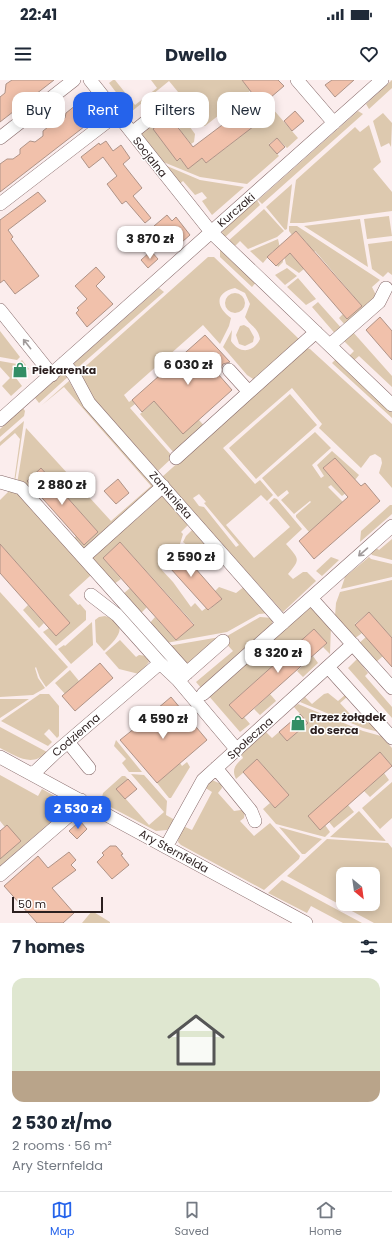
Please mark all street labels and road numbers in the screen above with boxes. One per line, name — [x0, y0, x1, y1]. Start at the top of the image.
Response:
street label: Socjalna — [129, 133, 171, 181]
street label: Kurczaki — [214, 189, 259, 231]
street label: Zamknięta — [146, 468, 196, 522]
street label: Codzienna — [48, 710, 104, 760]
street label: Społeczna — [224, 713, 276, 763]
street label: Ary Sternfelda — [136, 825, 212, 877]

